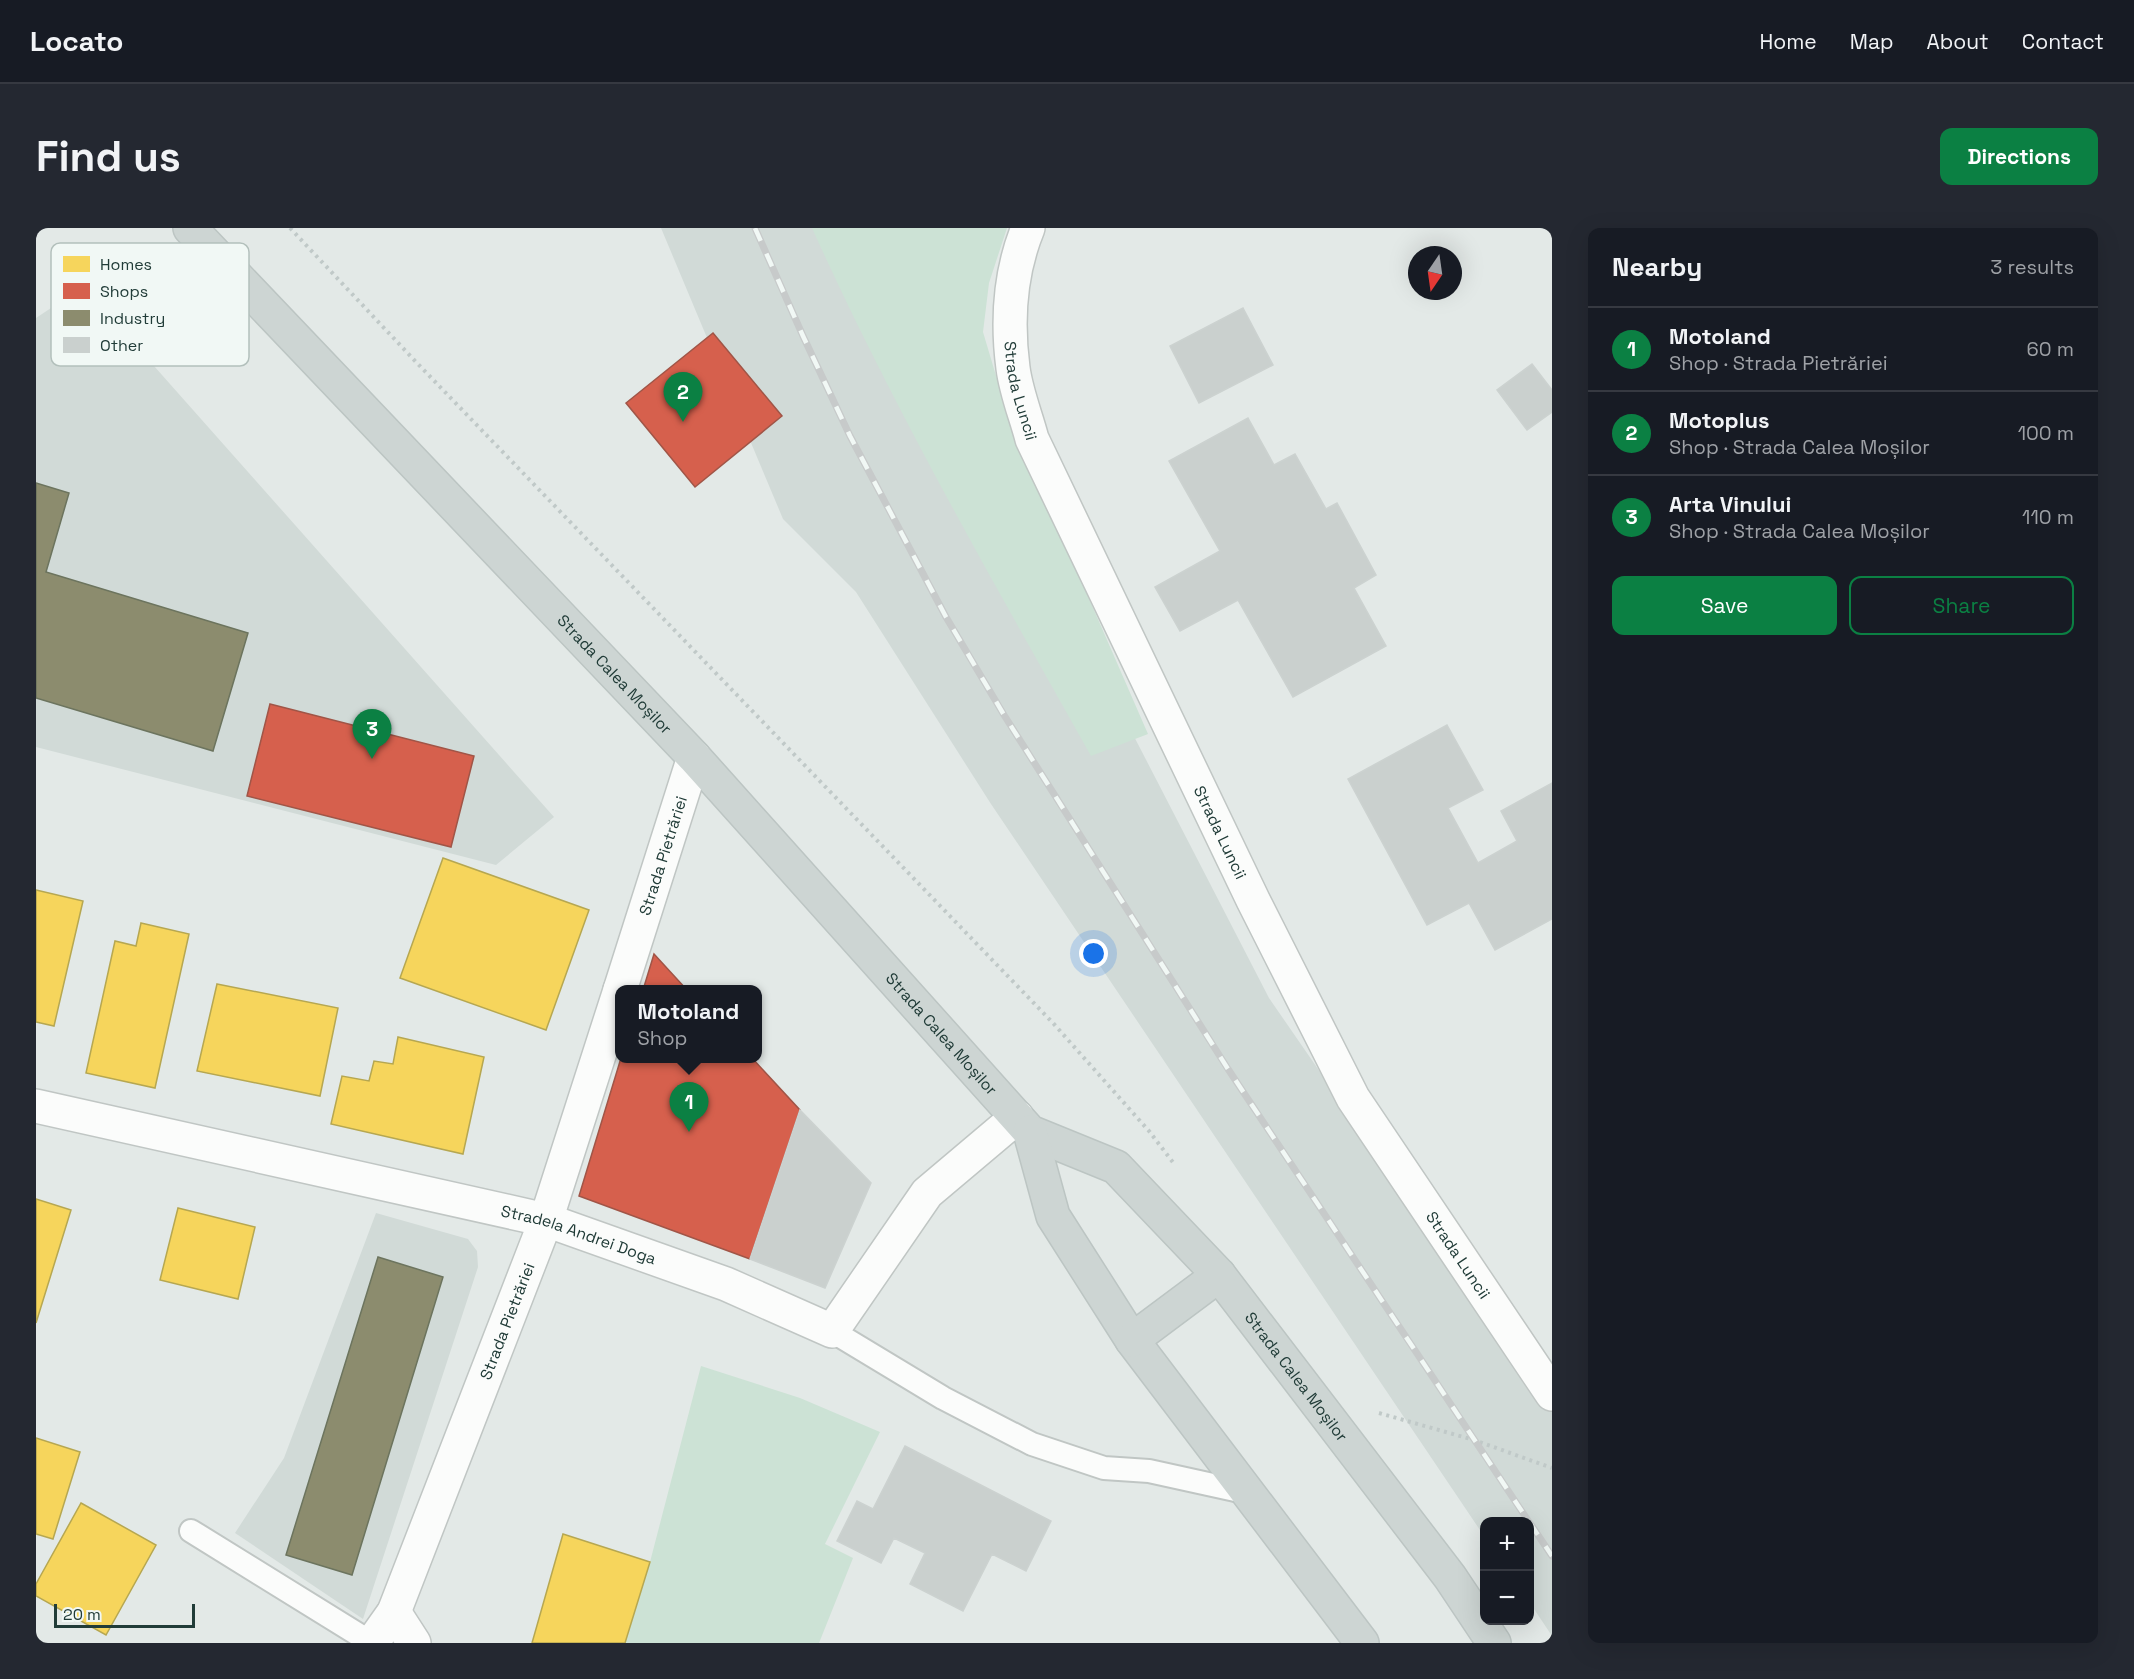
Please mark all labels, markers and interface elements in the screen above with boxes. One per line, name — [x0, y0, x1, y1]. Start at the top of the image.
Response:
text: Locato — [30, 23, 123, 59]
text: Home — [1759, 28, 1817, 55]
text: Map — [1850, 28, 1894, 55]
text: About — [1927, 28, 1989, 55]
text: Contact — [2022, 28, 2104, 55]
button: Directions — [1940, 128, 2098, 185]
text: Find us — [36, 130, 181, 183]
legend — [51, 243, 249, 366]
north arrow — [1408, 246, 1462, 300]
text: Nearby — [1612, 250, 1702, 284]
text: Homes — [100, 254, 152, 275]
text: 3 results — [1990, 254, 2074, 280]
text: Shops — [100, 281, 148, 302]
text: Industry — [100, 308, 165, 329]
text: Motoland — [1669, 322, 1771, 350]
text: Other — [100, 335, 143, 356]
text: 1 — [1627, 336, 1636, 362]
text: 60 m — [2027, 336, 2074, 362]
street label: Strada Luncii — [1000, 340, 1042, 442]
text: Shop · Strada Pietrăriei — [1669, 350, 1888, 376]
pin: 2 — [664, 372, 702, 422]
text: Motoplus — [1669, 406, 1770, 434]
text: 2 — [1626, 420, 1637, 446]
text: 100 m — [2018, 420, 2074, 446]
text: Shop · Strada Calea Moșilor — [1669, 434, 1930, 460]
text: Arta Vinului — [1669, 490, 1791, 518]
text: 3 — [1625, 504, 1638, 530]
text: 110 m — [2022, 504, 2074, 530]
text: Shop · Strada Calea Moșilor — [1669, 518, 1930, 544]
button: Save — [1612, 576, 1837, 635]
button: Share — [1849, 576, 2074, 635]
street label: Strada Calea Moșilor — [553, 610, 677, 738]
pin: 3 — [352, 710, 392, 759]
street label: Strada Luncii — [1189, 782, 1252, 882]
street label: Strada Pietrăriei — [634, 793, 691, 918]
your location — [1079, 939, 1108, 968]
street label: Strada Calea Moșilor — [881, 968, 1002, 1099]
popup — [615, 985, 762, 1063]
text: Motoland — [638, 997, 739, 1025]
text: Shop — [638, 1025, 687, 1051]
pin: 1 — [670, 1082, 708, 1132]
street label: Stradela Andrei Doga — [499, 1200, 659, 1269]
street label: Strada Luncii — [1422, 1207, 1495, 1303]
street label: Strada Pietrăriei — [475, 1260, 539, 1383]
street label: Strada Calea Moșilor — [1240, 1307, 1353, 1445]
map controls — [1480, 1517, 1534, 1625]
button: + — [1480, 1517, 1534, 1571]
button: − — [1480, 1571, 1534, 1625]
scale bar — [54, 1601, 195, 1628]
text: 20 m — [63, 1604, 101, 1625]

